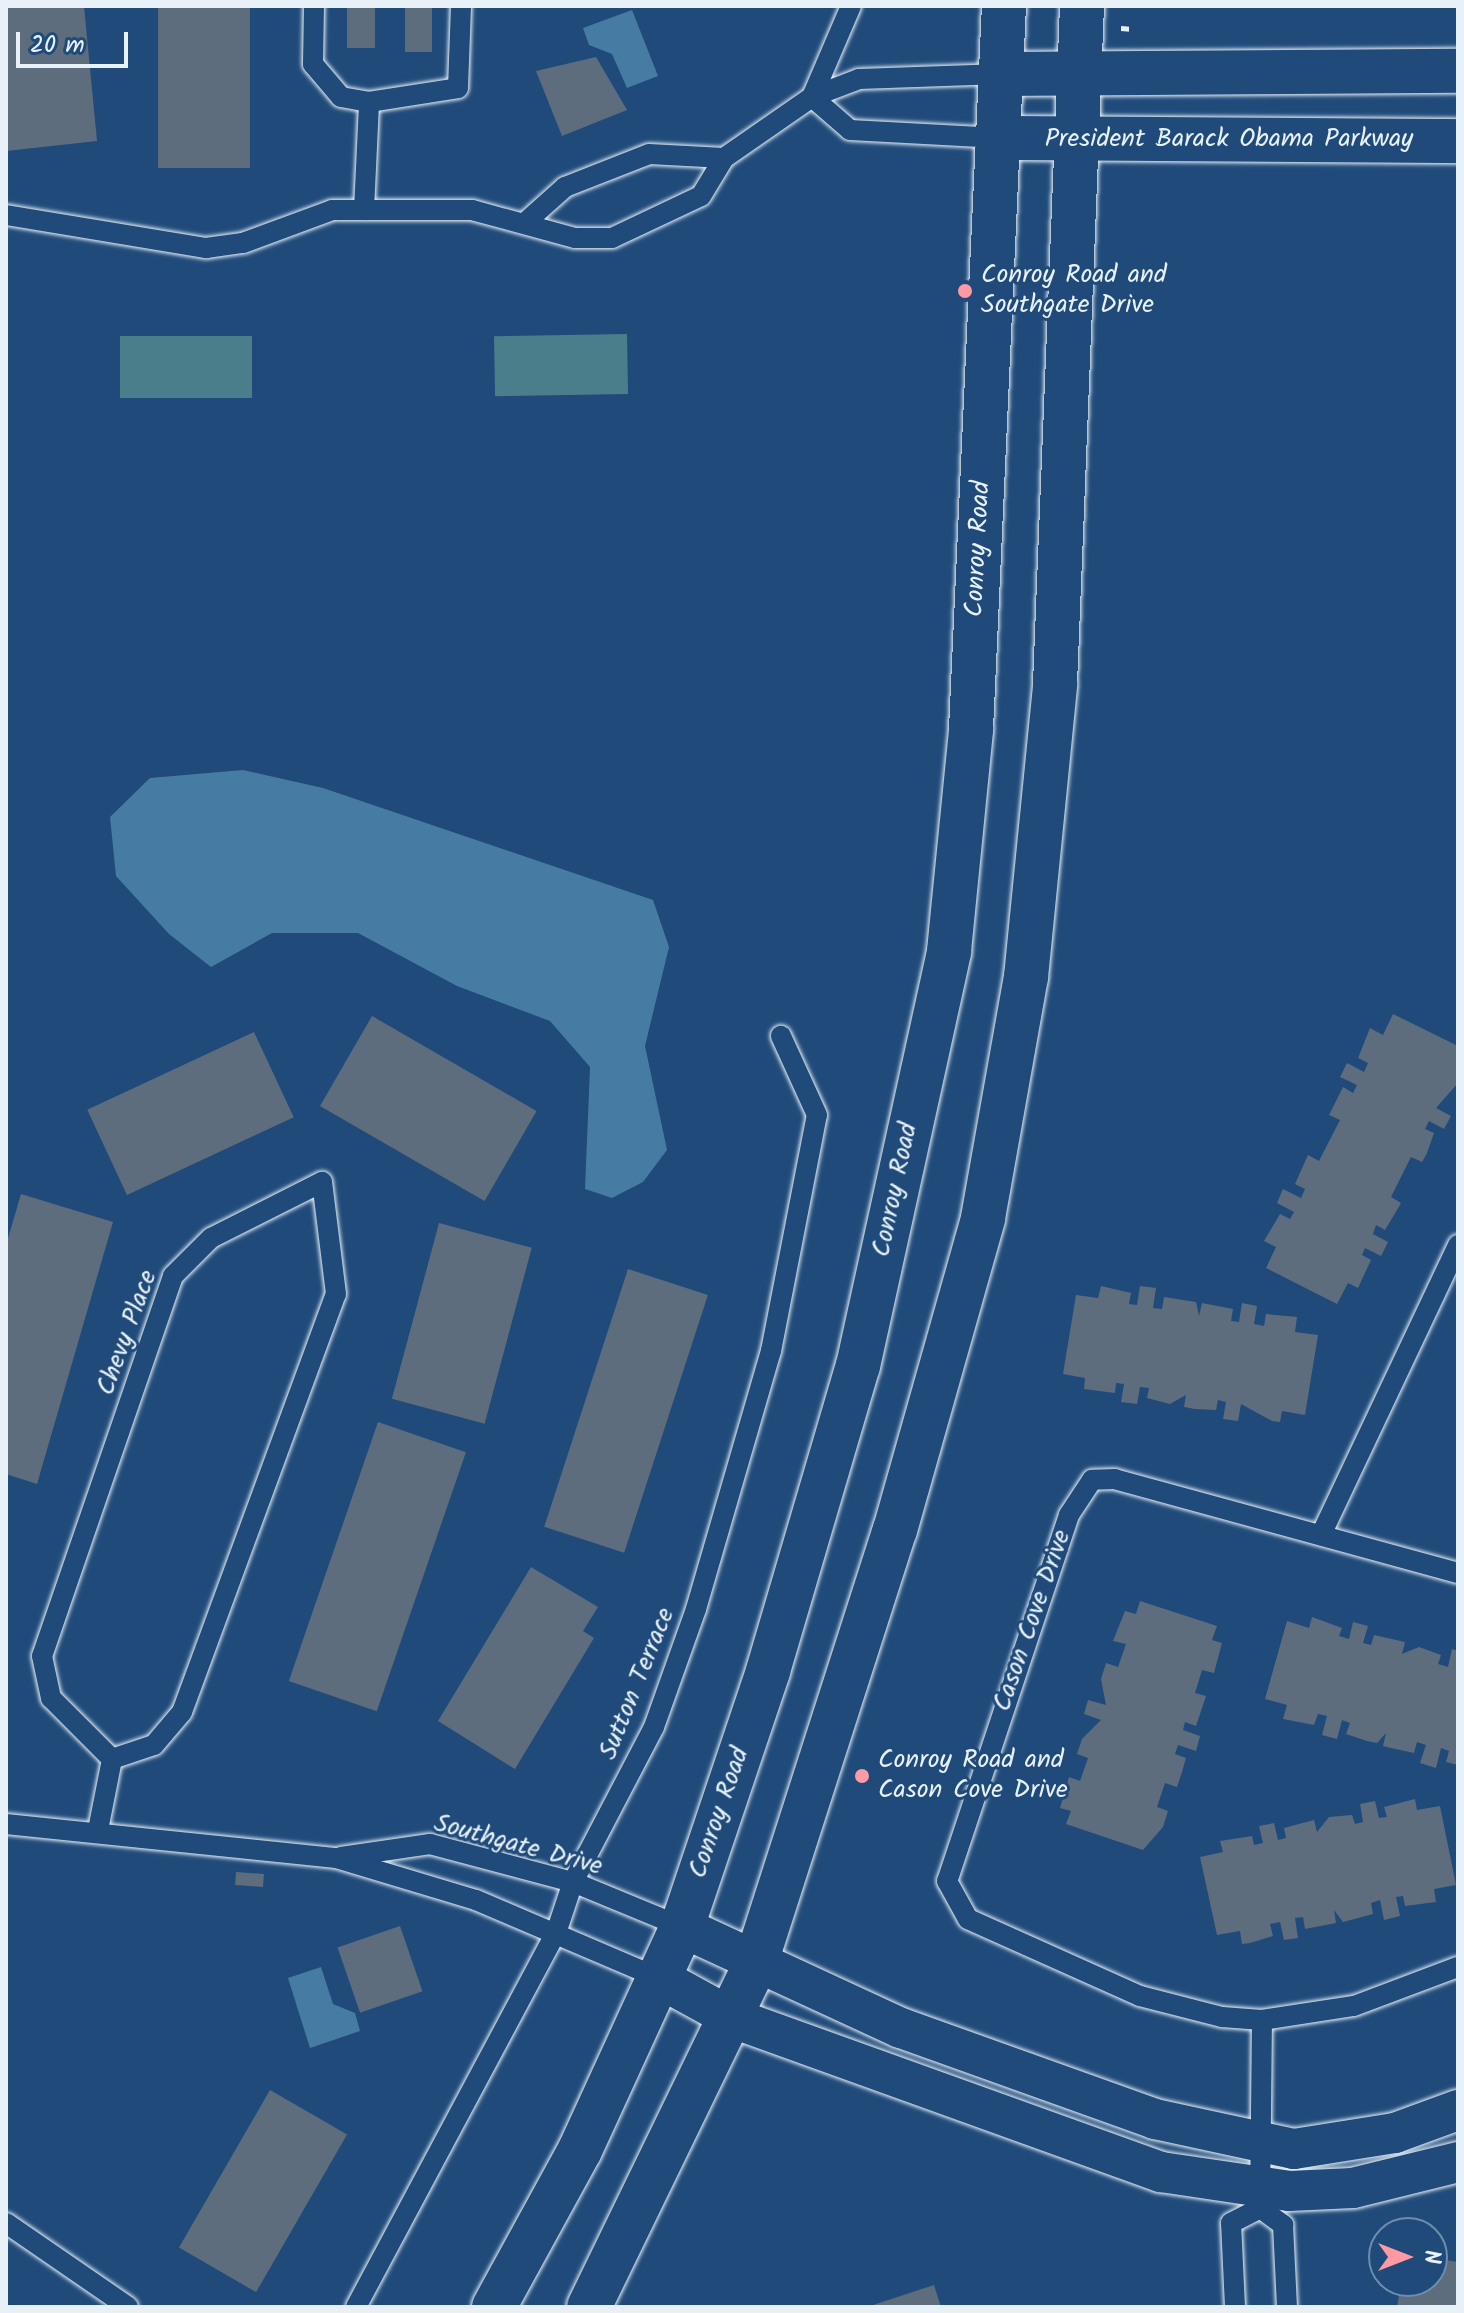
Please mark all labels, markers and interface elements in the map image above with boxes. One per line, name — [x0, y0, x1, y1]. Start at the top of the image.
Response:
scale bar — [20, 16, 132, 66]
text: 20 m — [30, 26, 85, 65]
street label: President Barack Obama Parkway — [1045, 124, 1413, 156]
place label: Conroy Road and Southgate Drive — [981, 260, 1167, 322]
marker: Conroy Road and Southgate Drive — [956, 282, 974, 300]
street label: Conroy Road — [960, 480, 998, 618]
street label: Conroy Road — [867, 1120, 925, 1260]
street label: Chevy Place — [91, 1266, 165, 1400]
street label: Cason Cove Drive — [987, 1526, 1079, 1716]
street label: Sutton Terrace — [593, 1604, 683, 1764]
street label: Conroy Road — [683, 1743, 757, 1883]
place label: Conroy Road and Cason Cove Drive — [878, 1745, 1068, 1806]
marker: Conroy Road and Cason Cove Drive — [853, 1767, 871, 1785]
street label: Southgate Drive — [430, 1809, 606, 1883]
north arrow — [1368, 2217, 1448, 2297]
text: N — [1413, 2250, 1448, 2264]

